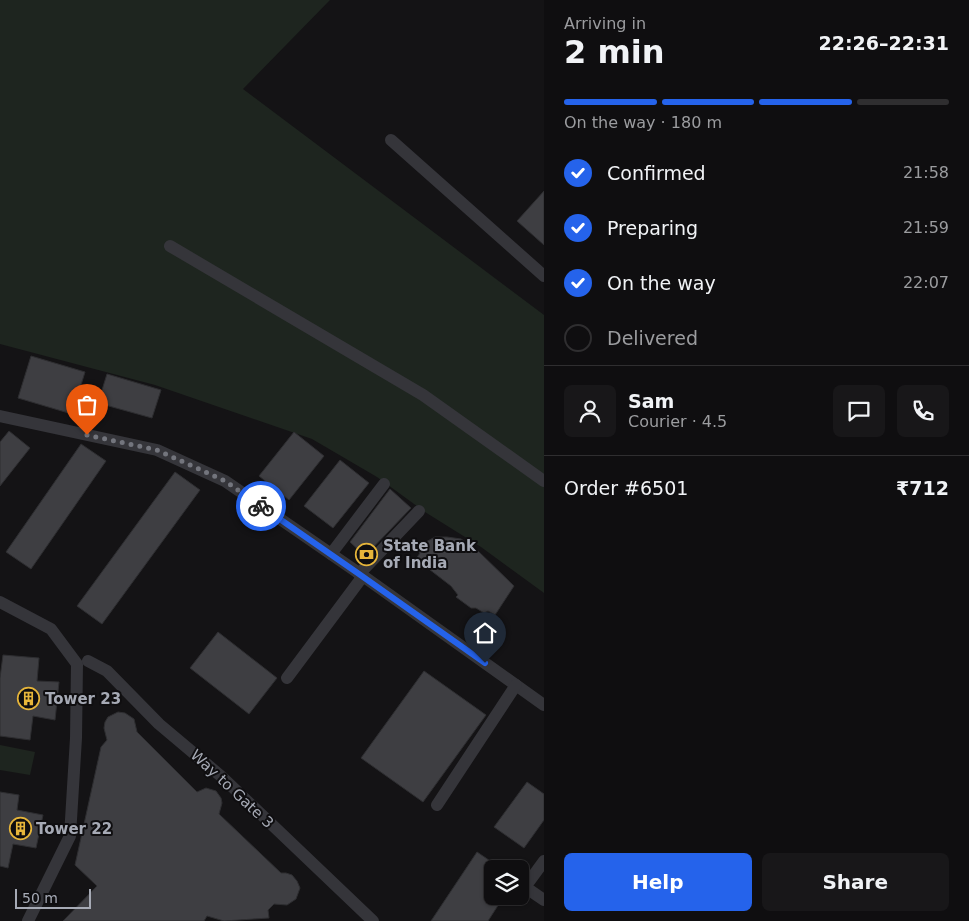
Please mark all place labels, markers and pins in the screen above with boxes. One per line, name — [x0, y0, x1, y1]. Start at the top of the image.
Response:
pin — [66, 384, 108, 435]
place label: State Bank of India — [383, 537, 477, 572]
bank icon: State Bank of India — [355, 543, 379, 567]
pin — [464, 612, 506, 663]
building icon: Tower 23 — [17, 687, 41, 711]
place label: Tower 23 — [45, 690, 121, 708]
building icon: Tower 22 — [8, 817, 32, 841]
place label: Tower 22 — [36, 820, 112, 838]

